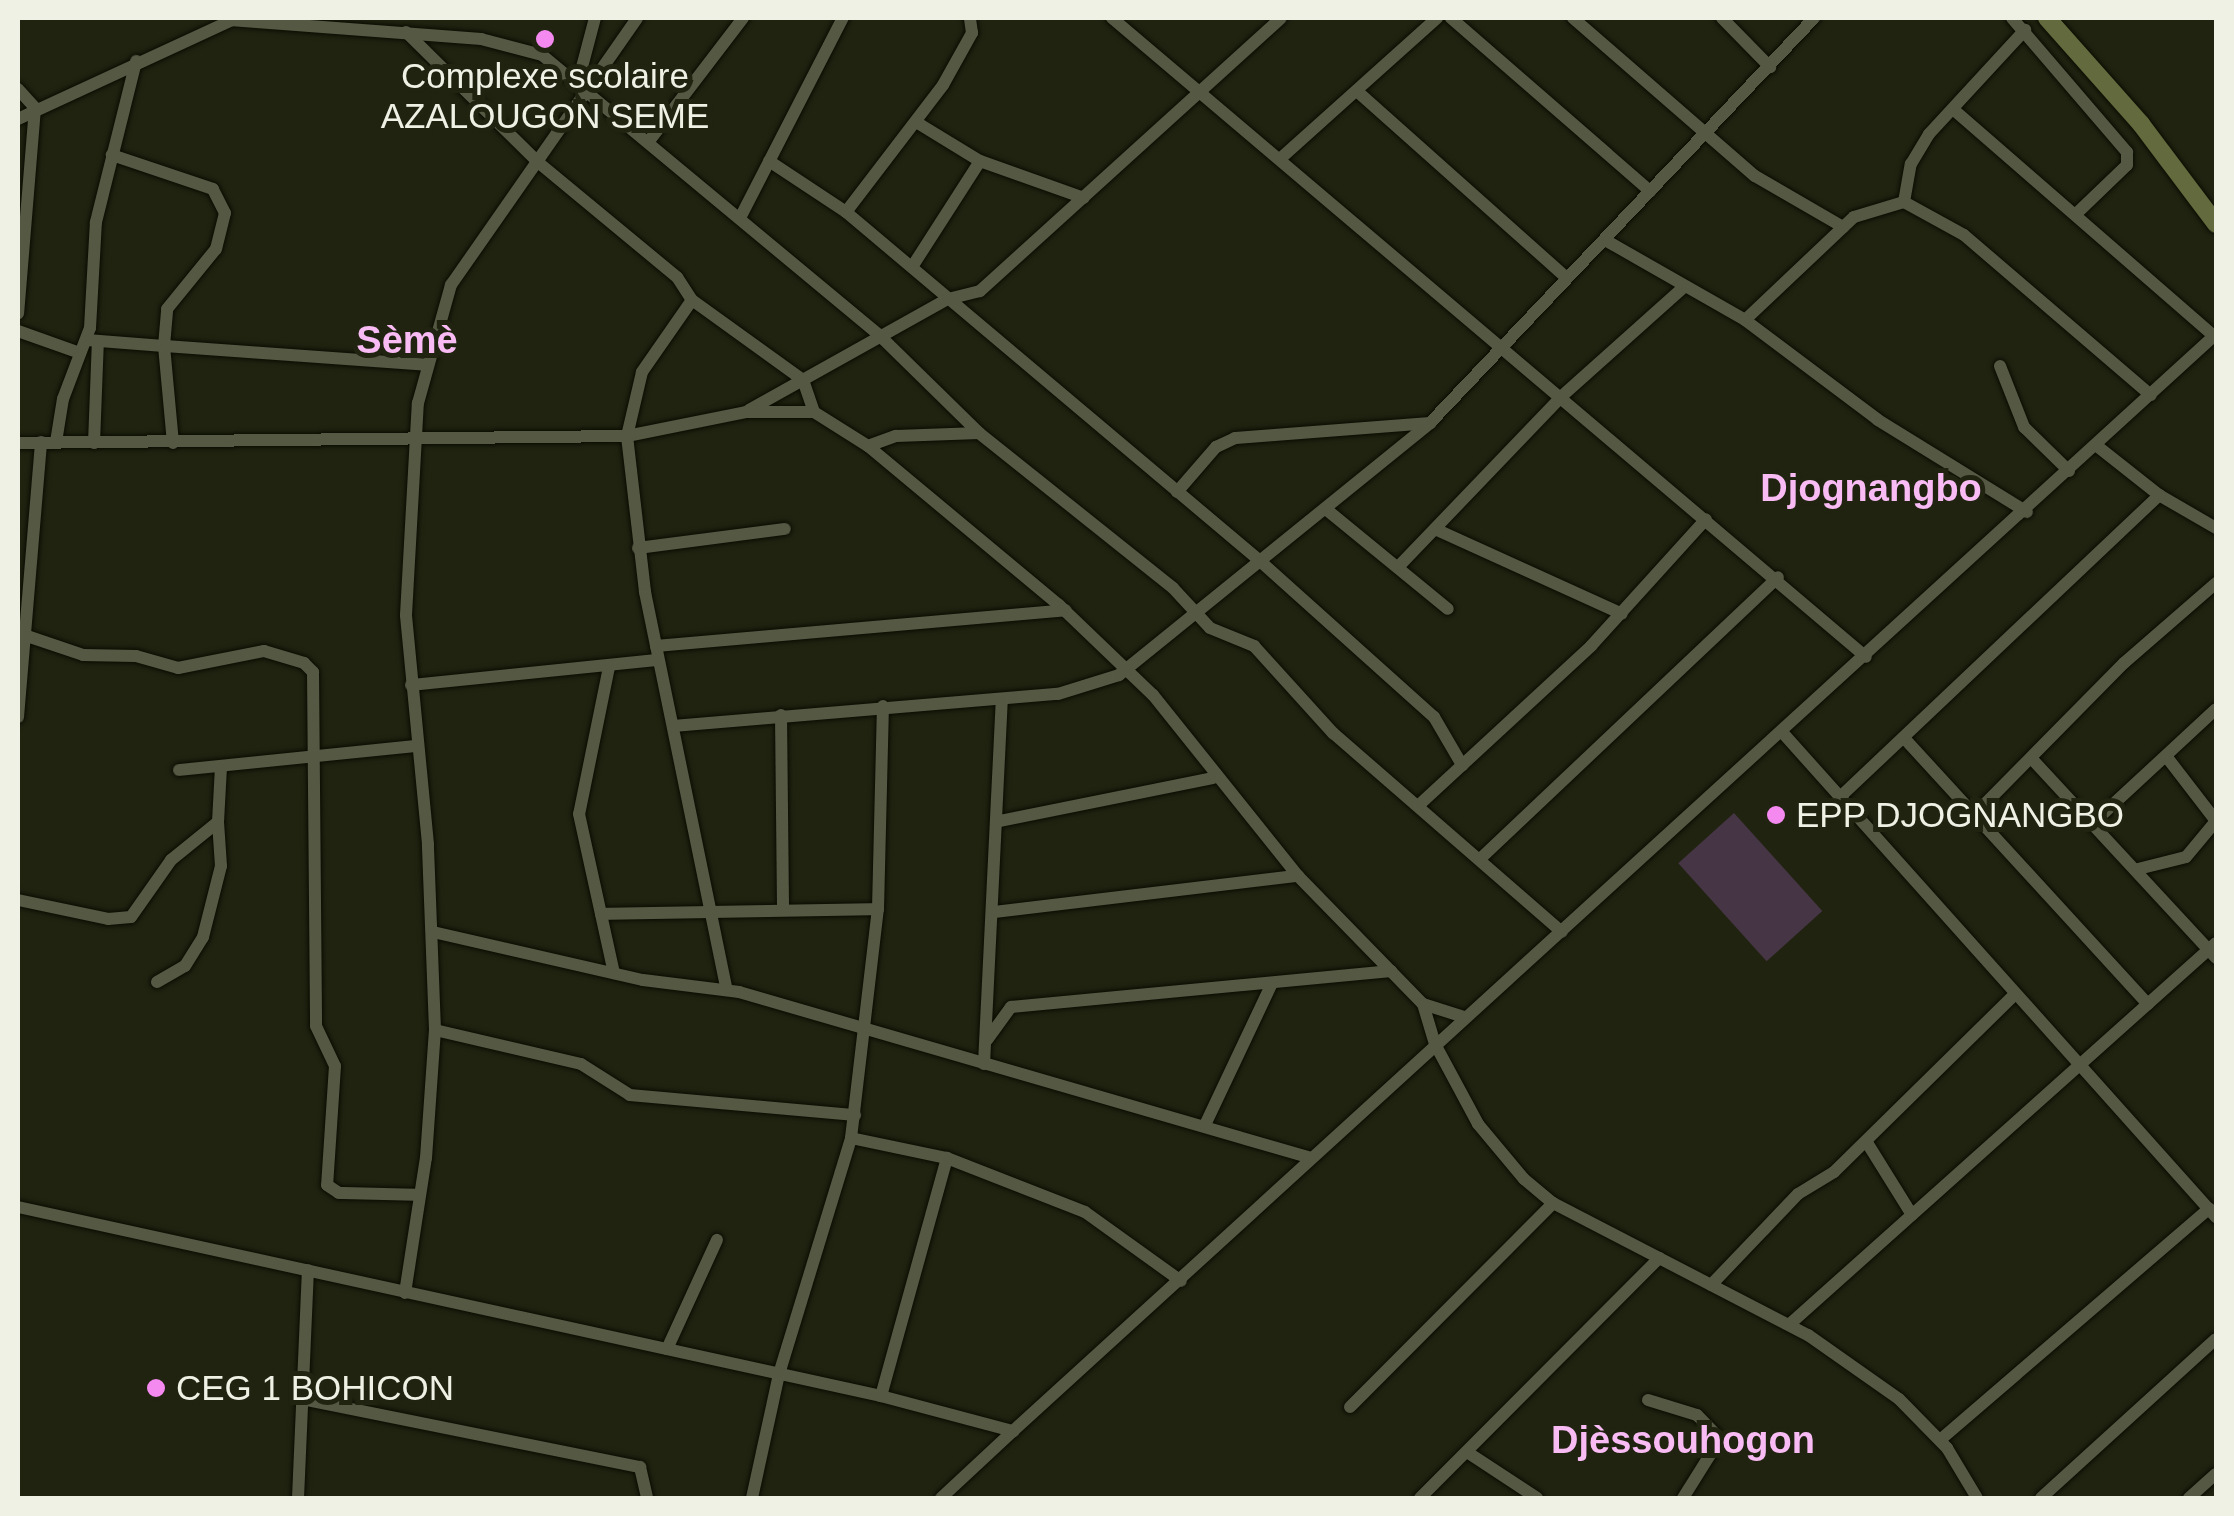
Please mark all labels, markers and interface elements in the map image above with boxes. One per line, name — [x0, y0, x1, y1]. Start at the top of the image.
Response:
marker: Complexe scolaire AZALOUGON SEME — [534, 28, 556, 50]
place label: Complexe scolaire AZALOUGON SEME — [381, 55, 709, 137]
district label: Sèmè — [356, 318, 458, 364]
district label: Djognangbo — [1760, 466, 1982, 512]
place label: EPP DJOGNANGBO — [1796, 794, 2125, 836]
marker: EPP DJOGNANGBO — [1765, 804, 1787, 826]
place label: CEG 1 BOHICON — [176, 1367, 454, 1409]
marker: CEG 1 BOHICON — [145, 1377, 167, 1399]
district label: Djèssouhogon — [1551, 1418, 1815, 1464]

